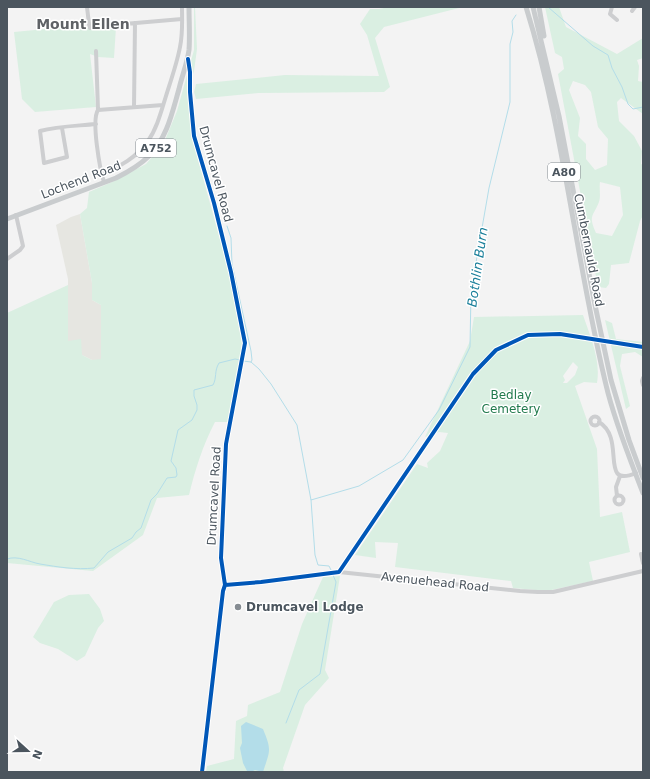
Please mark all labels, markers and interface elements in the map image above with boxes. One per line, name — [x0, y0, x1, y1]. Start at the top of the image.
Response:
district label: Mount Ellen — [36, 16, 130, 32]
street label: Drumcavel Road — [196, 124, 236, 224]
road number: A752 — [136, 139, 176, 157]
street label: Lochend Road — [39, 158, 123, 202]
road number: A80 — [548, 163, 580, 181]
street label: Cumbernauld Road — [571, 192, 607, 308]
water label: Bothlin Burn — [464, 226, 491, 308]
park label: Bedlay Cemetery — [482, 388, 540, 416]
street label: Drumcavel Road — [204, 446, 224, 546]
street label: Avenuehead Road — [380, 569, 490, 595]
place label: Drumcavel Lodge — [246, 600, 364, 614]
marker: Drumcavel Lodge — [233, 602, 243, 612]
north arrow — [8, 731, 48, 771]
text: N — [29, 748, 45, 761]

